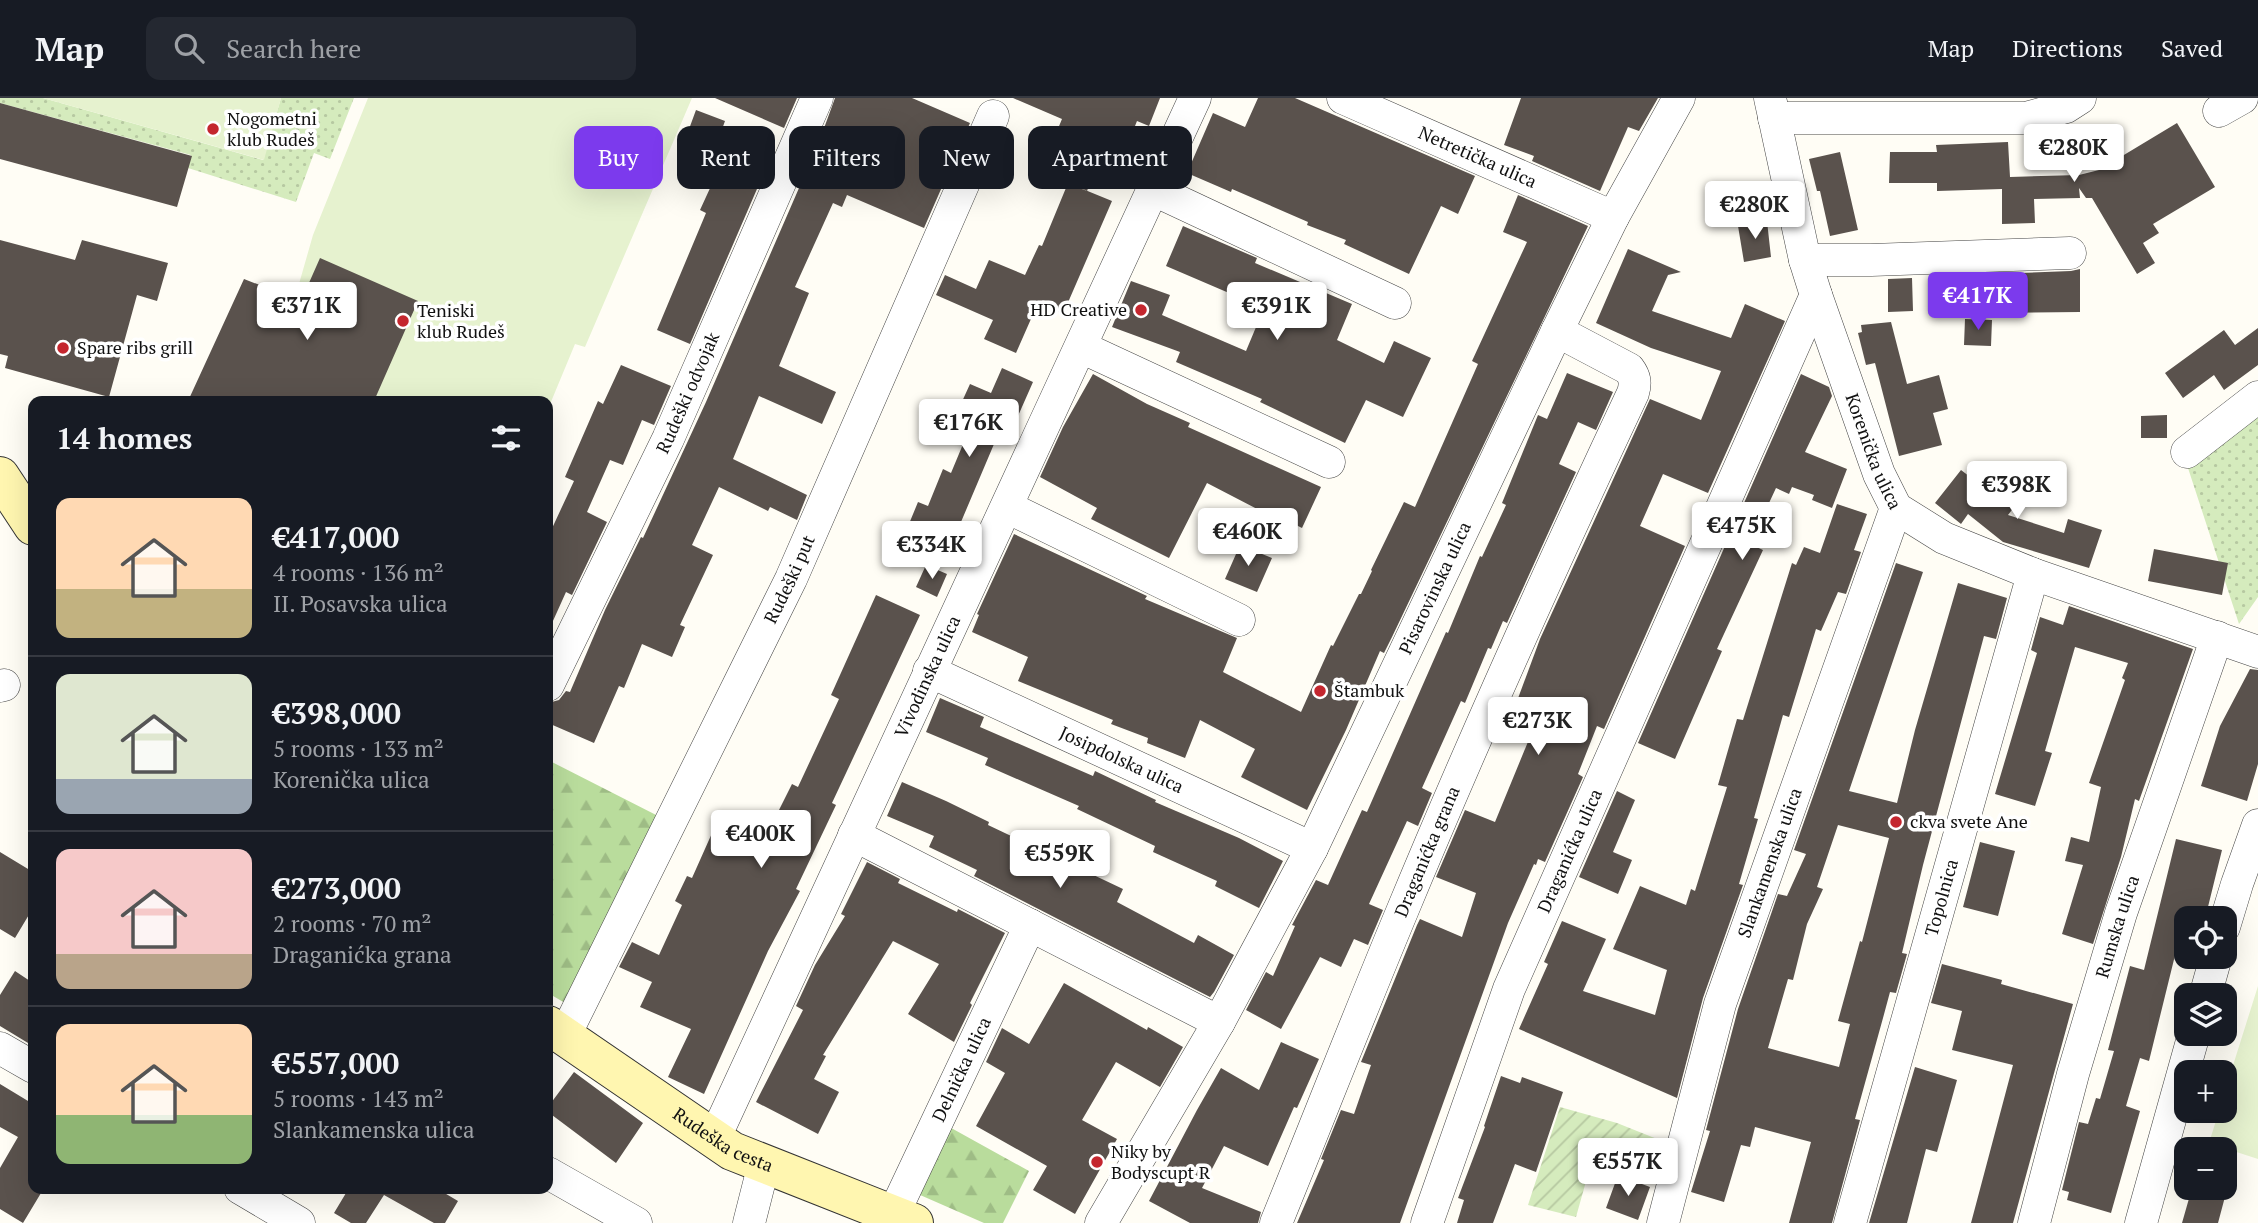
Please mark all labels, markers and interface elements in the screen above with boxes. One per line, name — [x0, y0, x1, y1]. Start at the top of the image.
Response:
search box — [146, 17, 636, 80]
text: Map — [35, 27, 104, 70]
icon: search — [170, 29, 208, 67]
text: Search here — [226, 31, 361, 65]
text: Map — [1928, 32, 1974, 64]
text: Directions — [2012, 32, 2123, 64]
text: Saved — [2161, 32, 2223, 64]
place label: Nogometni klub Rudeš — [227, 106, 317, 151]
street label: Netretička ulica — [1415, 120, 1541, 193]
marker: Nogometni klub Rudeš — [205, 121, 221, 137]
pin: €280K — [2025, 125, 2123, 184]
chip: Buy — [574, 126, 663, 189]
chip: Rent — [677, 126, 775, 189]
chip: Filters — [789, 126, 905, 189]
chip: New — [919, 126, 1014, 189]
chip: Apartment — [1028, 126, 1192, 189]
text: €280K — [2040, 131, 2108, 162]
pin: €280K — [1706, 181, 1804, 241]
text: €280K — [1721, 188, 1789, 219]
pin: €417K — [1929, 272, 2027, 332]
text: €417K — [1944, 279, 2012, 310]
pin: €371K — [258, 282, 356, 342]
pin: €391K — [1228, 282, 1326, 342]
text: €371K — [273, 289, 341, 320]
text: €391K — [1243, 289, 1311, 320]
place label: HD Creative — [1030, 297, 1127, 321]
place label: Teniski klub Rudeš — [417, 298, 505, 343]
marker: HD Creative — [1133, 302, 1149, 318]
marker: Teniski klub Rudeš — [395, 313, 411, 329]
street label: Rudeški odvojak — [650, 327, 725, 457]
place label: Spare ribs grill — [77, 335, 193, 359]
marker: Spare ribs grill — [55, 340, 71, 356]
street label: Korenička ulica — [1841, 390, 1908, 513]
pin: €176K — [920, 400, 1018, 459]
text: €176K — [935, 406, 1003, 437]
text: 14 homes — [56, 418, 192, 458]
icon: filters — [487, 419, 525, 457]
pin: €398K — [1968, 462, 2066, 521]
text: €398K — [1983, 468, 2051, 499]
pin: €475K — [1693, 503, 1791, 562]
pin: €460K — [1199, 508, 1297, 568]
text: €475K — [1708, 509, 1776, 540]
text: €460K — [1214, 515, 1282, 546]
text: €417,000 — [273, 517, 399, 557]
street label: Pisarovinska ulica — [1393, 517, 1476, 658]
pin: €334K — [883, 522, 981, 581]
icon: home — [112, 526, 196, 610]
text: €334K — [898, 528, 966, 559]
street label: Rudeški put — [758, 531, 820, 627]
text: 4 rooms · 136 m² — [273, 557, 444, 588]
text: II. Posavska ulica — [273, 588, 448, 619]
street label: Vivodinska ulica — [888, 611, 965, 741]
place label: Štambuk — [1334, 678, 1405, 702]
marker: Štambuk — [1312, 683, 1328, 699]
text: €398,000 — [273, 693, 401, 733]
pin: €273K — [1489, 698, 1587, 757]
icon: home — [112, 702, 196, 786]
text: €273K — [1504, 704, 1572, 735]
street label: Josipdolska ulica — [1056, 720, 1188, 798]
text: 5 rooms · 133 m² — [273, 733, 444, 764]
text: Korenička ulica — [273, 764, 430, 795]
street label: Draganićka grana — [1388, 782, 1465, 920]
street label: Slankamenska ulica — [1731, 784, 1807, 941]
street label: Draganićka ulica — [1531, 785, 1607, 916]
place label: ckva svete Ane — [1910, 809, 2028, 833]
pin: €400K — [712, 810, 810, 870]
marker: ckva svete Ane — [1888, 814, 1904, 830]
text: €400K — [727, 817, 795, 848]
pin: €559K — [1011, 830, 1109, 890]
text: €559K — [1026, 837, 1094, 868]
street label: Topolnica — [1918, 856, 1963, 939]
text: €273,000 — [273, 868, 401, 908]
street label: Rumska ulica — [2089, 872, 2144, 981]
icon: home — [112, 877, 196, 961]
map controls — [2174, 906, 2237, 1200]
button: locate — [2174, 906, 2237, 969]
text: 2 rooms · 70 m² — [273, 908, 432, 939]
text: Draganićka grana — [273, 939, 452, 970]
button: layers — [2174, 983, 2237, 1046]
street label: Delnička ulica — [926, 1013, 996, 1125]
text: €557,000 — [273, 1043, 399, 1083]
icon: home — [112, 1052, 196, 1136]
button: + — [2174, 1060, 2237, 1123]
text: 5 rooms · 143 m² — [273, 1083, 444, 1114]
street label: Rudeška cesta — [669, 1101, 777, 1177]
text: Slankamenska ulica — [273, 1114, 475, 1145]
button: − — [2174, 1137, 2237, 1200]
pin: €557K — [1579, 1138, 1677, 1198]
place label: Niky by Bodyscupt R — [1111, 1139, 1211, 1184]
text: €557K — [1594, 1145, 1662, 1176]
marker: Niky by Bodyscupt R — [1089, 1154, 1105, 1170]

